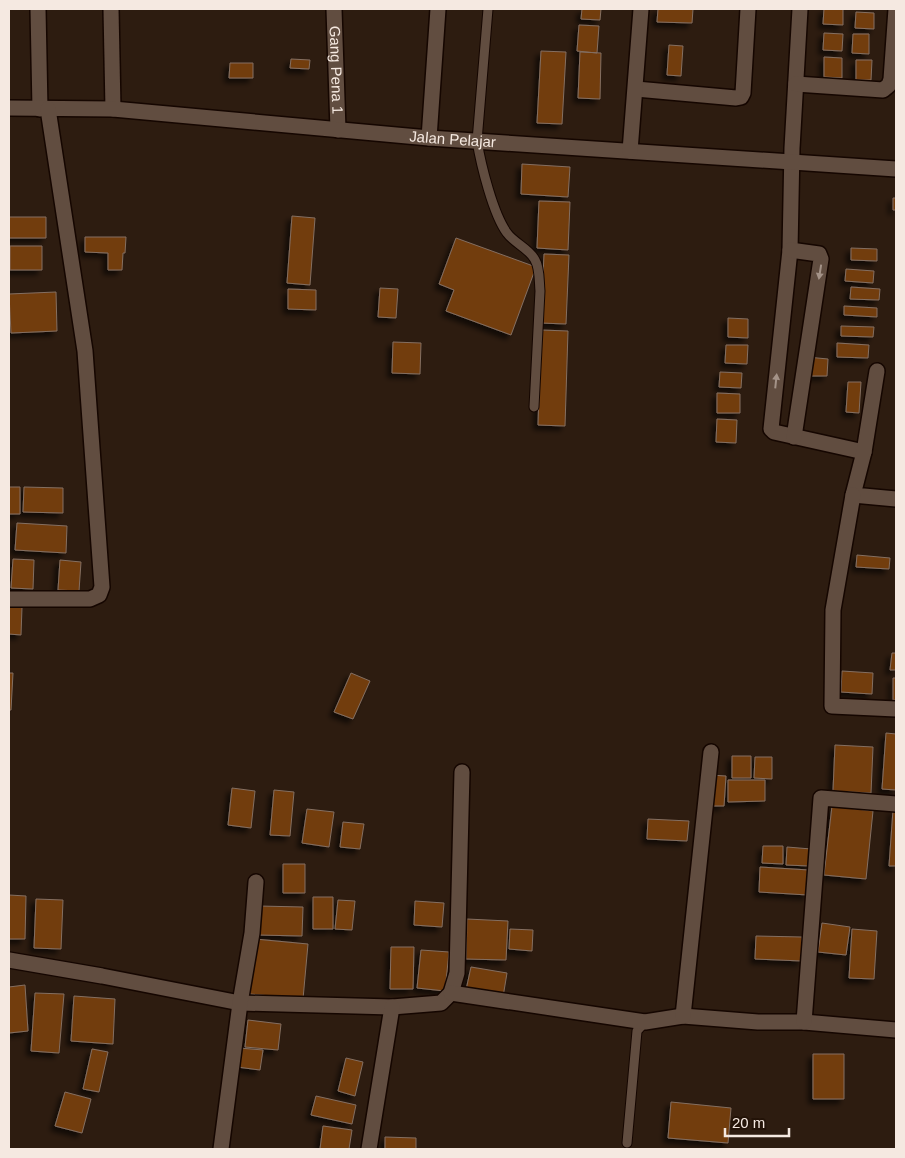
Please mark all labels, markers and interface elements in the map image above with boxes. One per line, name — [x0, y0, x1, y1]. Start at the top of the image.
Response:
street label: Gang Pena 1 — [327, 25, 346, 114]
street label: Jalan Pelajar — [409, 127, 497, 150]
one-way arrow — [815, 265, 823, 281]
one-way arrow — [772, 372, 780, 388]
scale bar — [725, 1106, 789, 1138]
text: 20 m — [732, 1114, 765, 1131]

